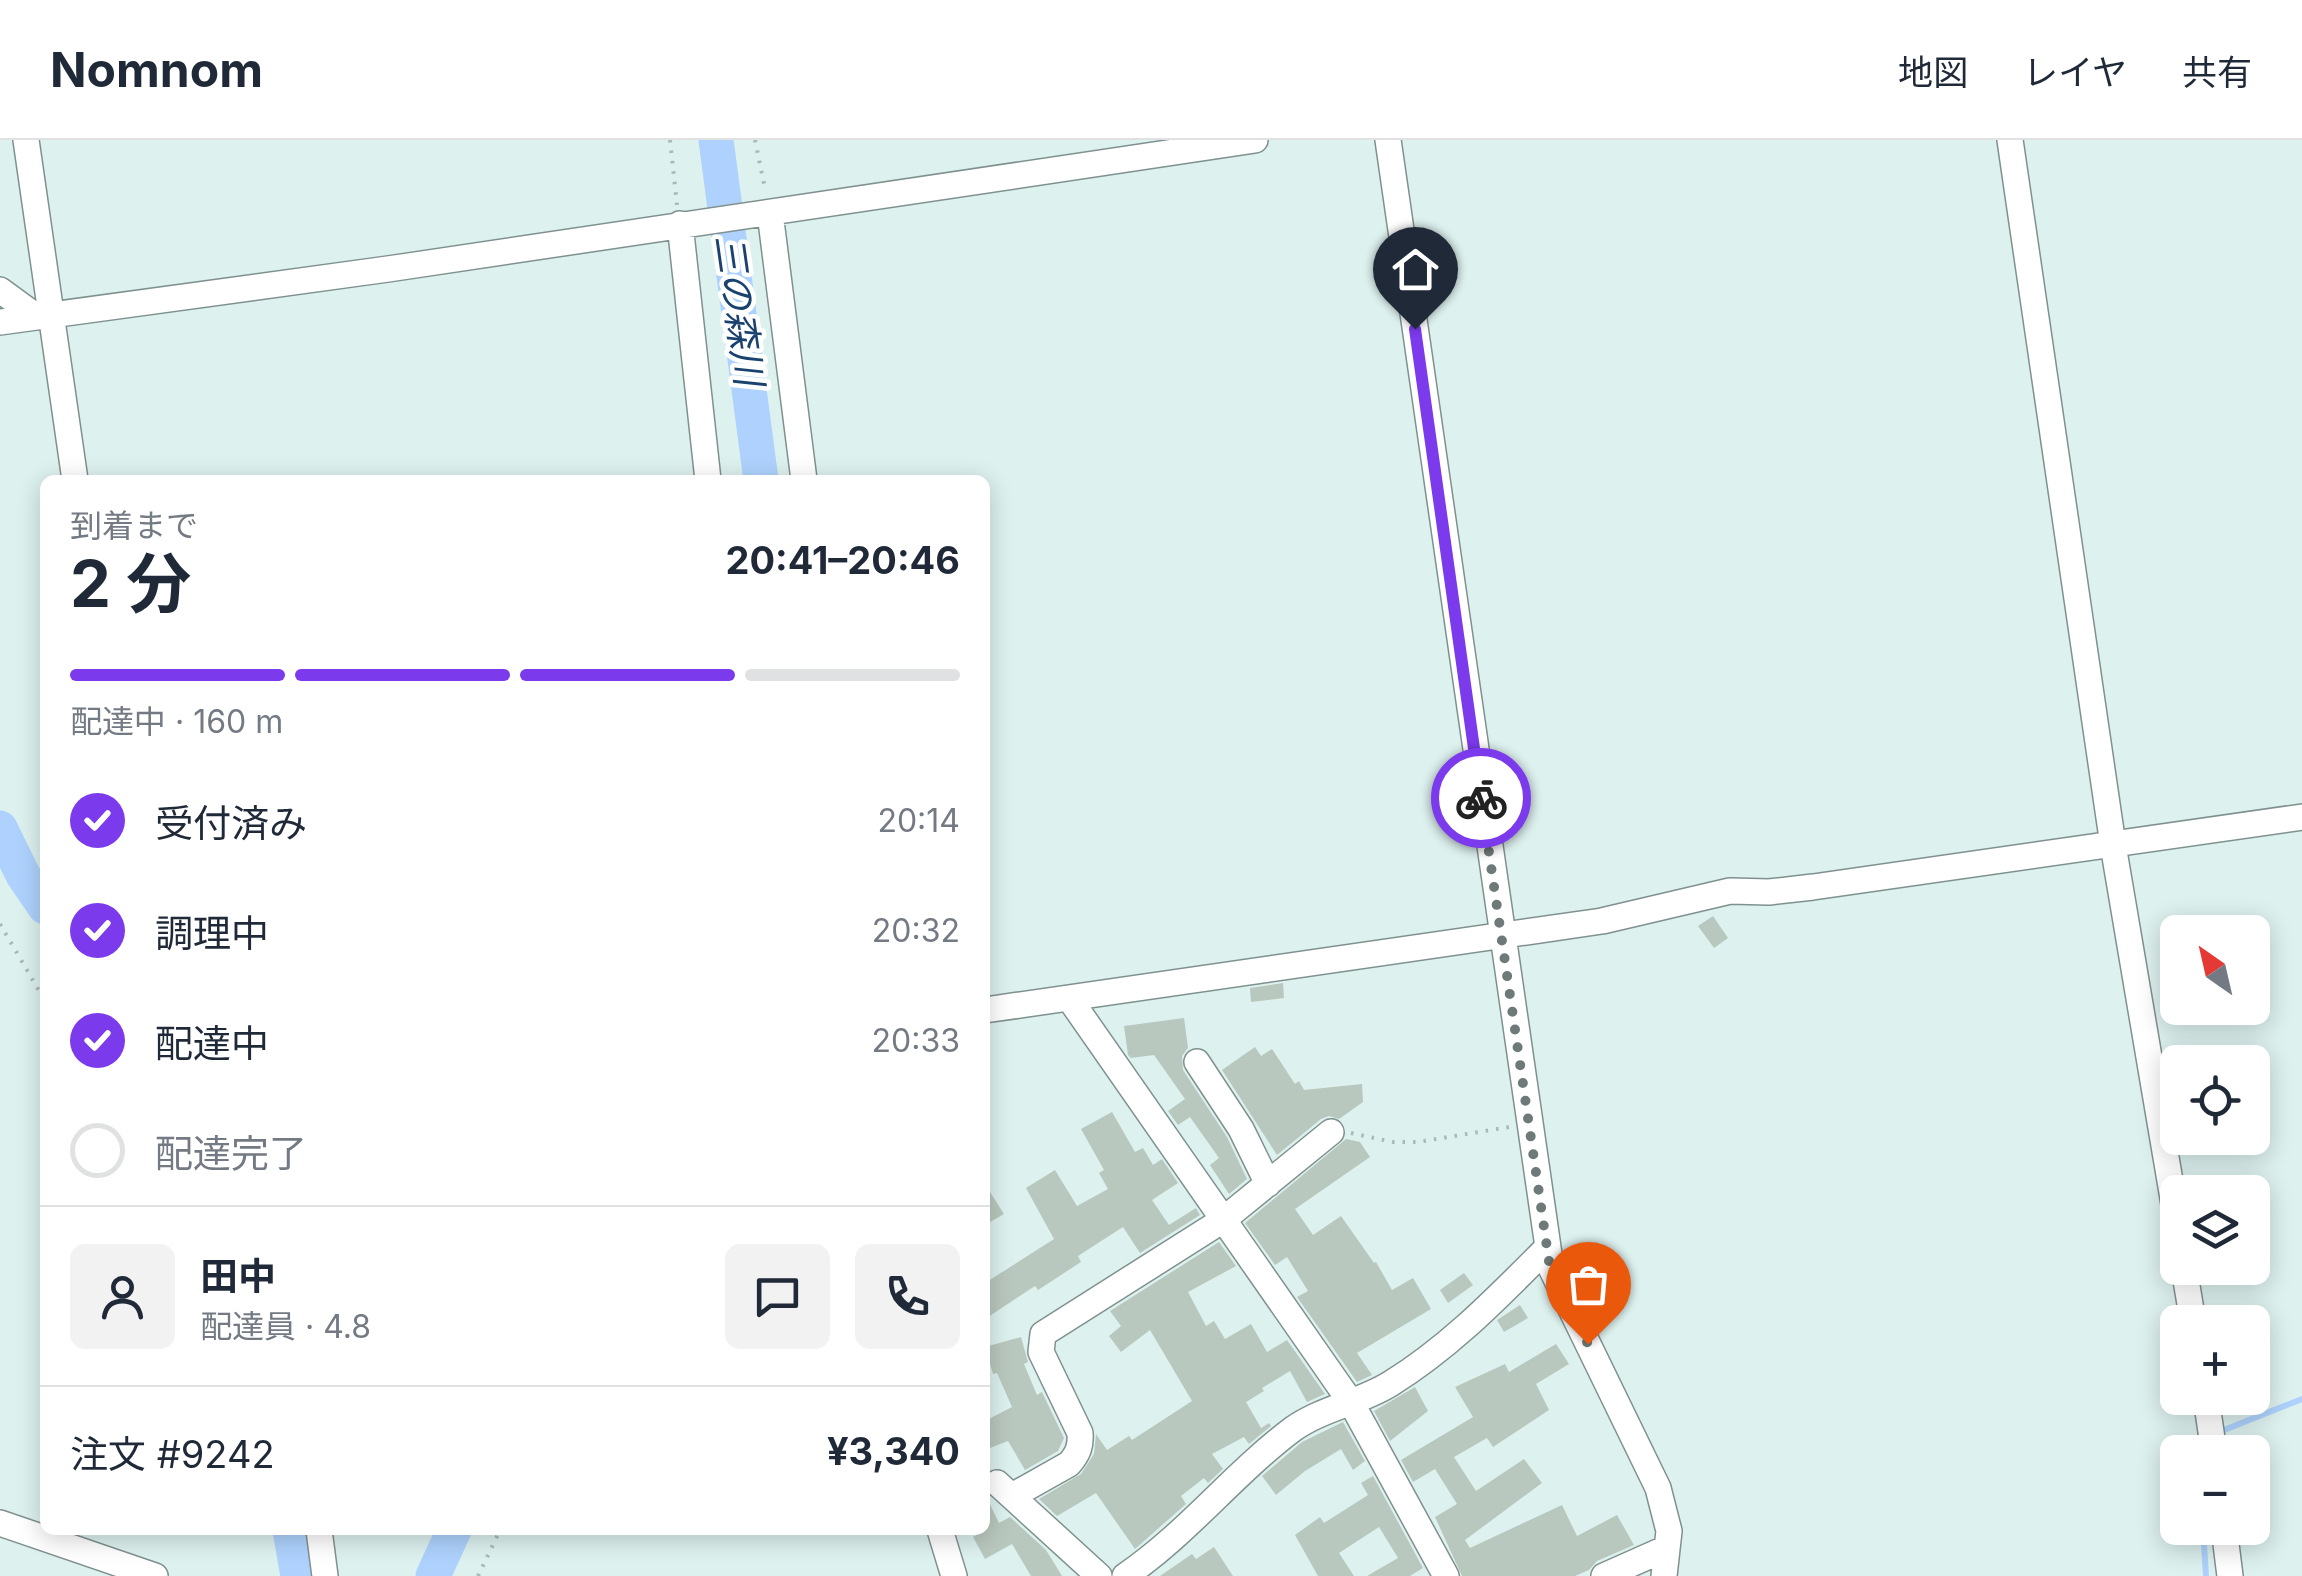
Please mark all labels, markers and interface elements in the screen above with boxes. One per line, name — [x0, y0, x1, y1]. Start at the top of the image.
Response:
text: Nomnom — [50, 40, 263, 99]
text: 地図 — [1898, 51, 1968, 93]
text: レイヤ — [2023, 51, 2127, 93]
text: 共有 — [2182, 51, 2252, 93]
pin — [1373, 227, 1458, 330]
water label: 三の森川 — [707, 231, 774, 392]
icon: home — [1388, 242, 1443, 297]
text: 到着まで — [70, 506, 198, 545]
text: 20:41–20:46 — [725, 537, 960, 583]
text: 2 分 — [70, 544, 191, 623]
text: 配達中 · 160 m — [70, 702, 283, 741]
courier — [1431, 748, 1531, 848]
icon: bike — [1454, 771, 1509, 826]
icon: check — [70, 793, 125, 848]
text: 受付済み — [155, 800, 307, 846]
text: 20:14 — [877, 801, 960, 840]
icon: check — [70, 903, 125, 958]
text: 調理中 — [155, 910, 269, 956]
text: 20:32 — [872, 911, 960, 950]
north arrow — [2160, 915, 2270, 1025]
map controls — [2160, 915, 2270, 1545]
icon: check — [70, 1013, 125, 1068]
text: 配達中 — [155, 1020, 269, 1066]
text: 20:33 — [872, 1021, 960, 1060]
button: locate — [2160, 1045, 2270, 1155]
text: 配達完了 — [155, 1130, 307, 1176]
button: layers — [2160, 1175, 2270, 1285]
pin — [1546, 1242, 1631, 1345]
button: person — [70, 1244, 175, 1349]
button: chat — [725, 1244, 830, 1349]
button: phone — [855, 1244, 960, 1349]
text: 田中 — [200, 1253, 276, 1299]
icon: bag — [1561, 1257, 1616, 1312]
button: + — [2160, 1305, 2270, 1415]
text: 配達員 · 4.8 — [200, 1307, 371, 1346]
text: ¥3,340 — [827, 1428, 960, 1474]
text: 注文 #9242 — [70, 1431, 275, 1477]
button: − — [2160, 1435, 2270, 1545]

